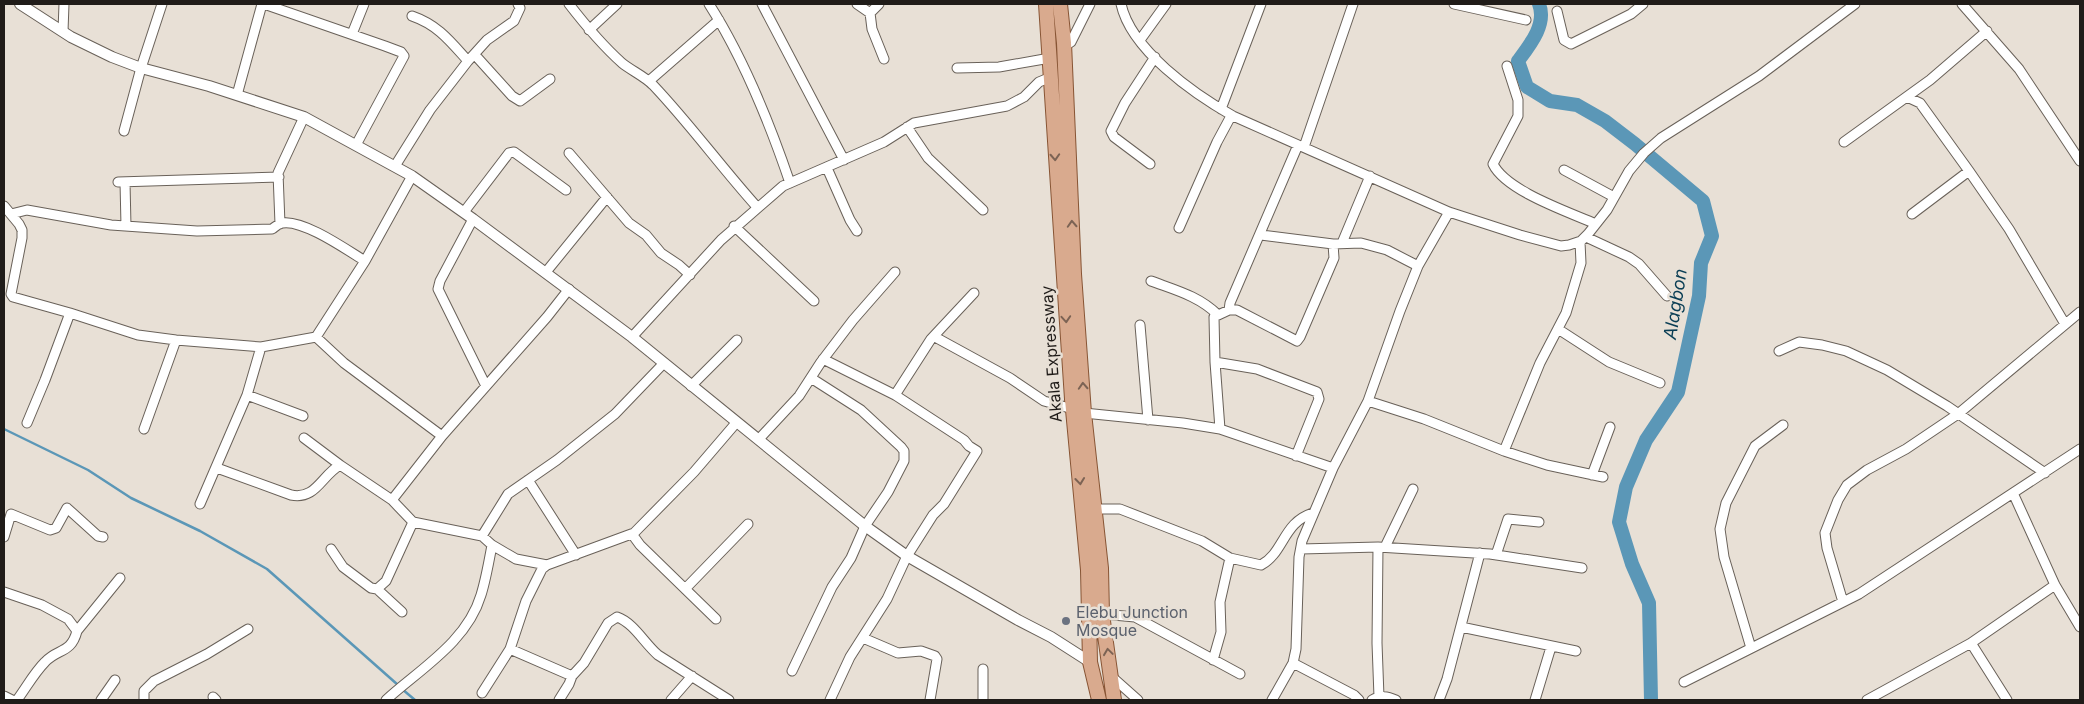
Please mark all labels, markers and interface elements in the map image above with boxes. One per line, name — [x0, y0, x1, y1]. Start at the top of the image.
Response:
one-way arrow — [1049, 153, 1060, 161]
one-way arrow — [1066, 219, 1077, 227]
water label: Alagbon — [1659, 267, 1691, 342]
street label: Akala Expressway — [1036, 285, 1066, 423]
one-way arrow — [1060, 316, 1071, 324]
one-way arrow — [1078, 381, 1088, 389]
one-way arrow — [1074, 478, 1085, 486]
place label: Elebu Junction Mosque — [1076, 602, 1188, 640]
marker: Elebu Junction Mosque — [1060, 615, 1072, 627]
one-way arrow — [1103, 648, 1114, 656]

